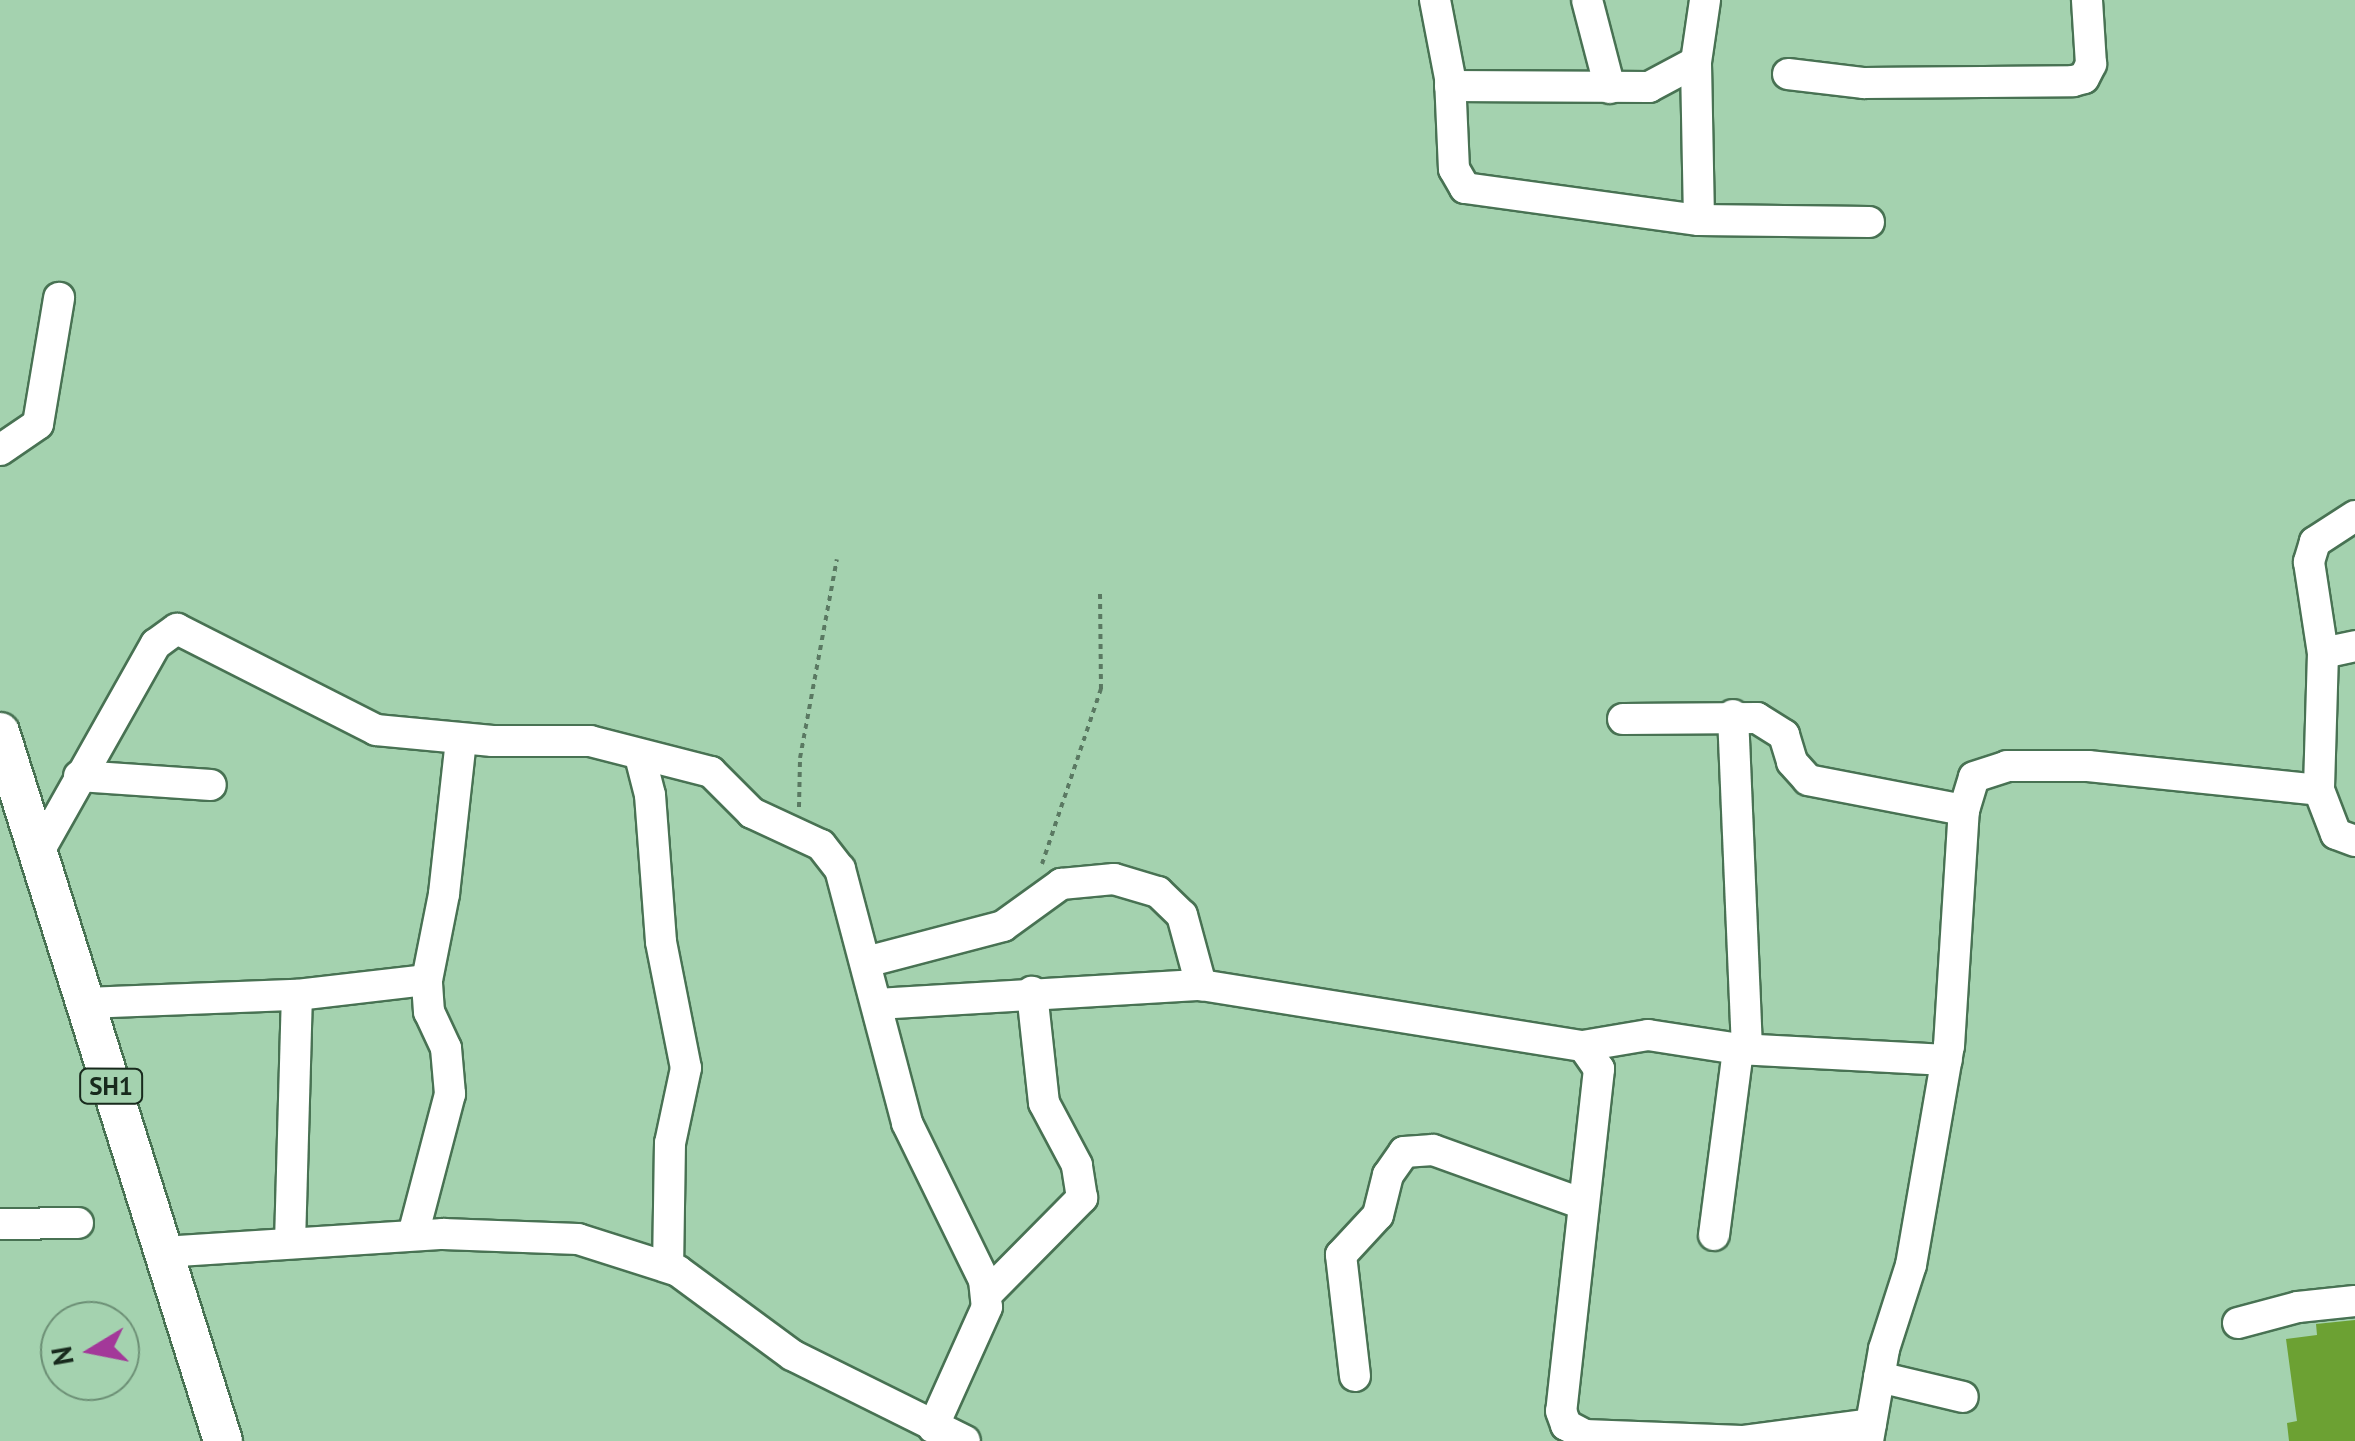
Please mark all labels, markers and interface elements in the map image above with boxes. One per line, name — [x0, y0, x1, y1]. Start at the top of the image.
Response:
road number: SH1 — [78, 1066, 144, 1106]
north arrow — [40, 1301, 140, 1401]
text: N — [42, 1344, 82, 1368]

